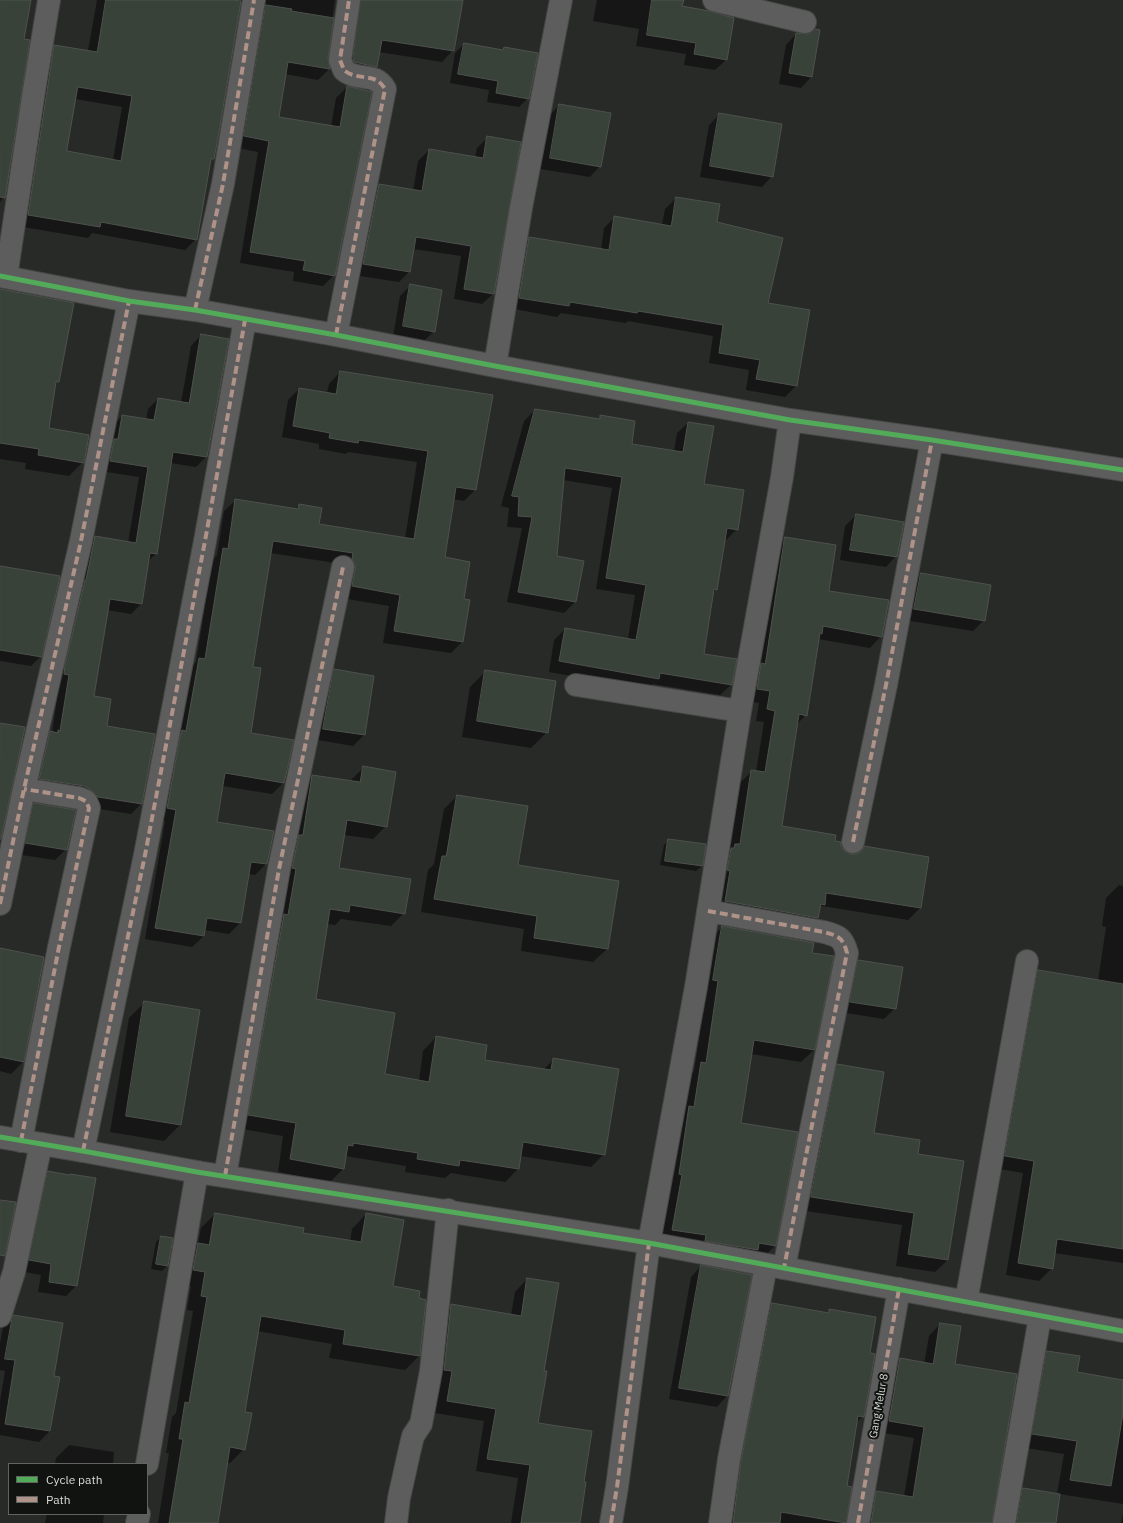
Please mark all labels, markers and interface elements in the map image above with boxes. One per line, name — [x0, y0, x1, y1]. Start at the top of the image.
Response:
street label: Gang Melur 8 — [867, 1373, 891, 1439]
legend — [8, 1463, 148, 1515]
text: Cycle path — [46, 1472, 103, 1487]
text: Path — [46, 1492, 71, 1507]

